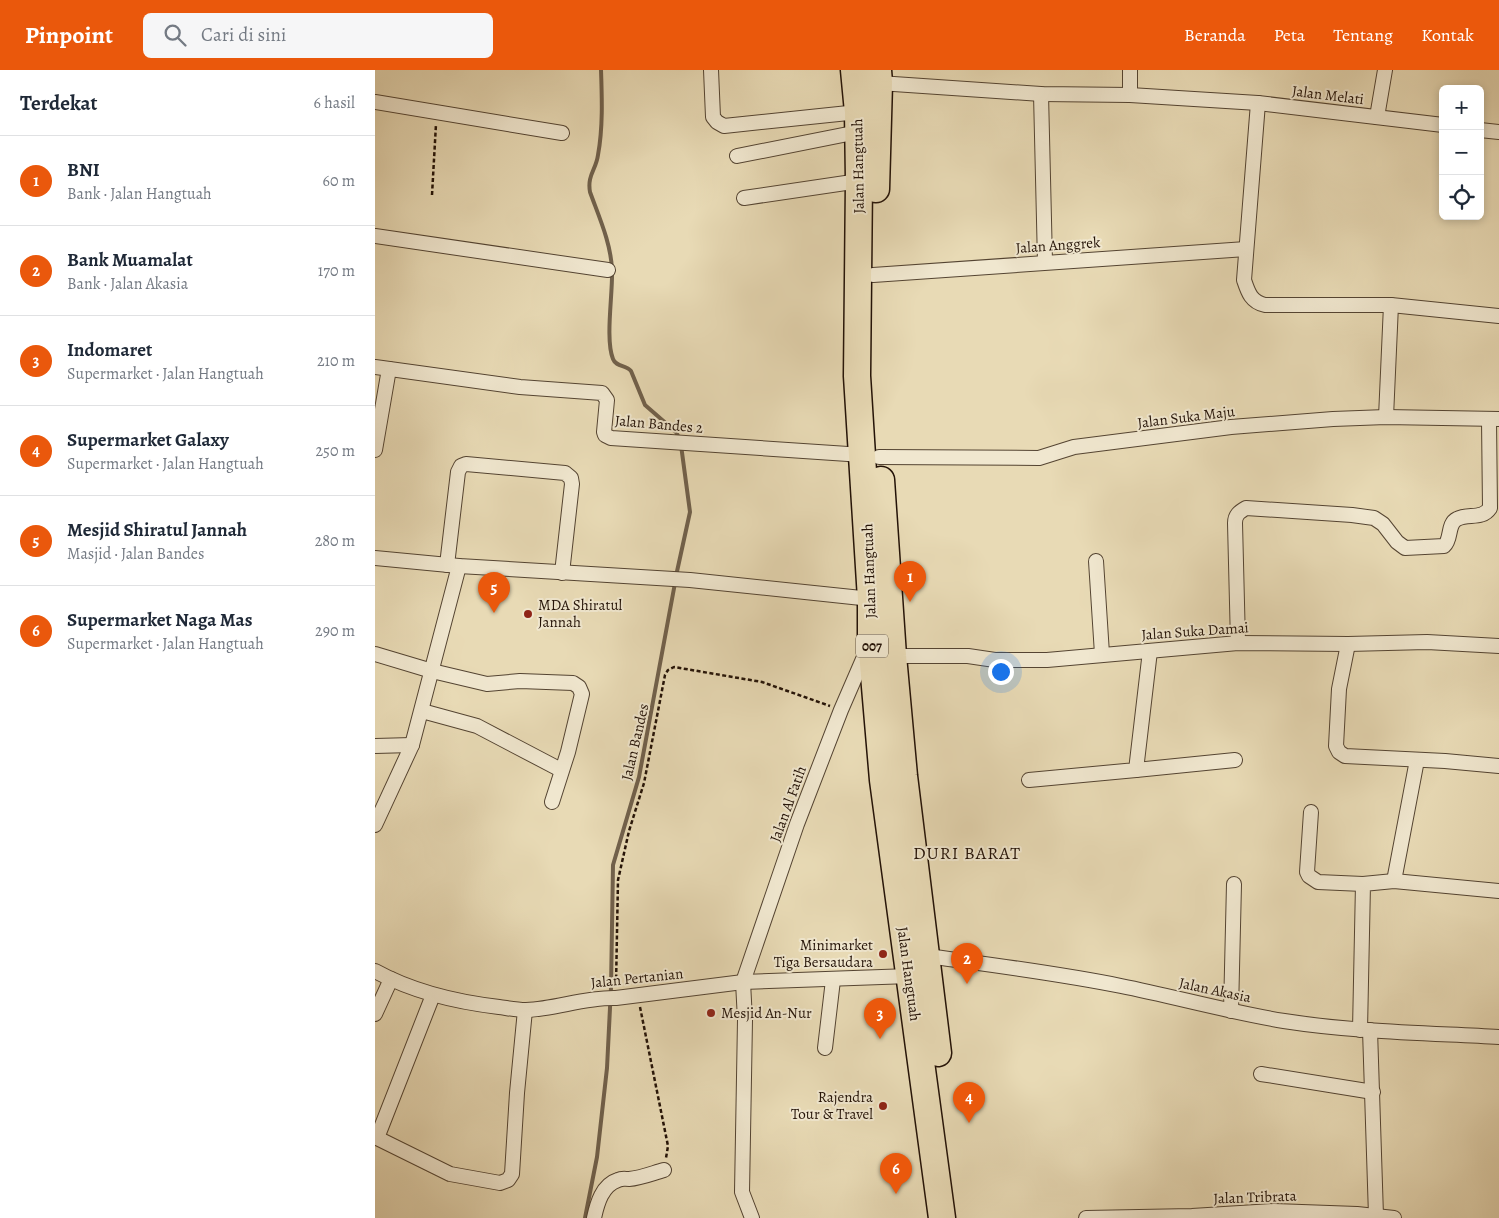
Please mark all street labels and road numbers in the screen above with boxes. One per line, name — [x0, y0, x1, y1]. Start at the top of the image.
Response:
street label: Jalan Melati — [1291, 81, 1365, 109]
street label: Jalan Hangtuah — [847, 118, 869, 214]
street label: Jalan Anggrek — [1015, 232, 1102, 258]
street label: Jalan Suka Maju — [1136, 401, 1237, 433]
street label: Jalan Bandes 2 — [614, 410, 704, 438]
street label: Jalan Hangtuah — [857, 523, 881, 619]
street label: Jalan Suka Damai — [1141, 617, 1249, 645]
road number: 007 — [856, 634, 888, 658]
street label: Jalan Bandes — [616, 702, 654, 782]
street label: Jalan Al Fatih — [765, 763, 811, 845]
street label: Jalan Hangtuah — [892, 926, 926, 1022]
street label: Jalan Pertanian — [590, 963, 684, 993]
street label: Jalan Akasia — [1177, 973, 1253, 1007]
street label: Jalan Tribrata — [1213, 1186, 1297, 1208]

